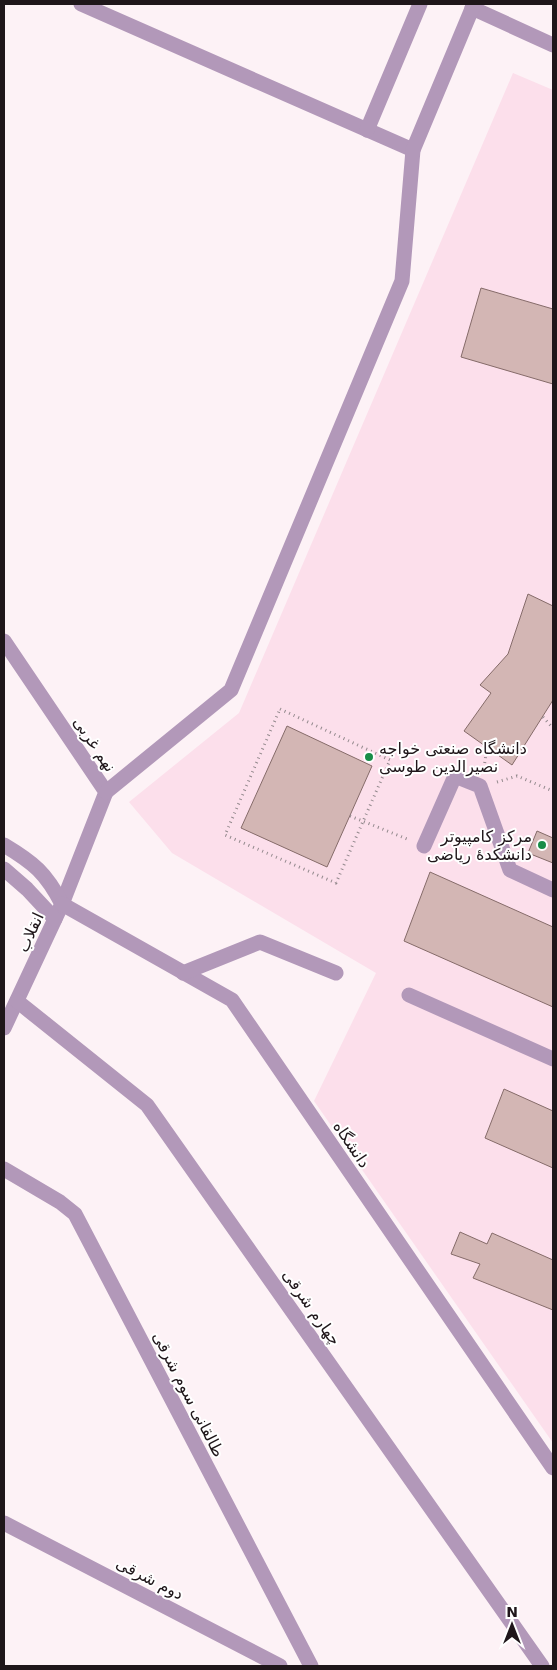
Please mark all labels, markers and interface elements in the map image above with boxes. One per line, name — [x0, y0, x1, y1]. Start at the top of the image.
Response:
street label: نهم غربی — [68, 713, 120, 776]
place label: دانشگاه صنعتی خواجه نصیرالدین طوسی — [379, 739, 527, 777]
marker: دانشگاه صنعتی خواجه نصیرالدین طوسی — [363, 751, 375, 763]
place label: مرکز کامپیوتر دانشکدهٔ ریاضی — [427, 827, 532, 865]
marker: مرکز کامپیوتر دانشکدهٔ ریاضی — [536, 839, 548, 851]
street label: انقلاب — [13, 909, 48, 955]
street label: دانشگاه — [329, 1117, 374, 1171]
street label: چهارم شرقی — [278, 1266, 345, 1349]
street label: طالقانی سوم شرقی — [148, 1328, 228, 1461]
street label: دوم شرقی — [112, 1553, 187, 1604]
north arrow — [487, 1600, 537, 1650]
text: N — [506, 1604, 518, 1620]

